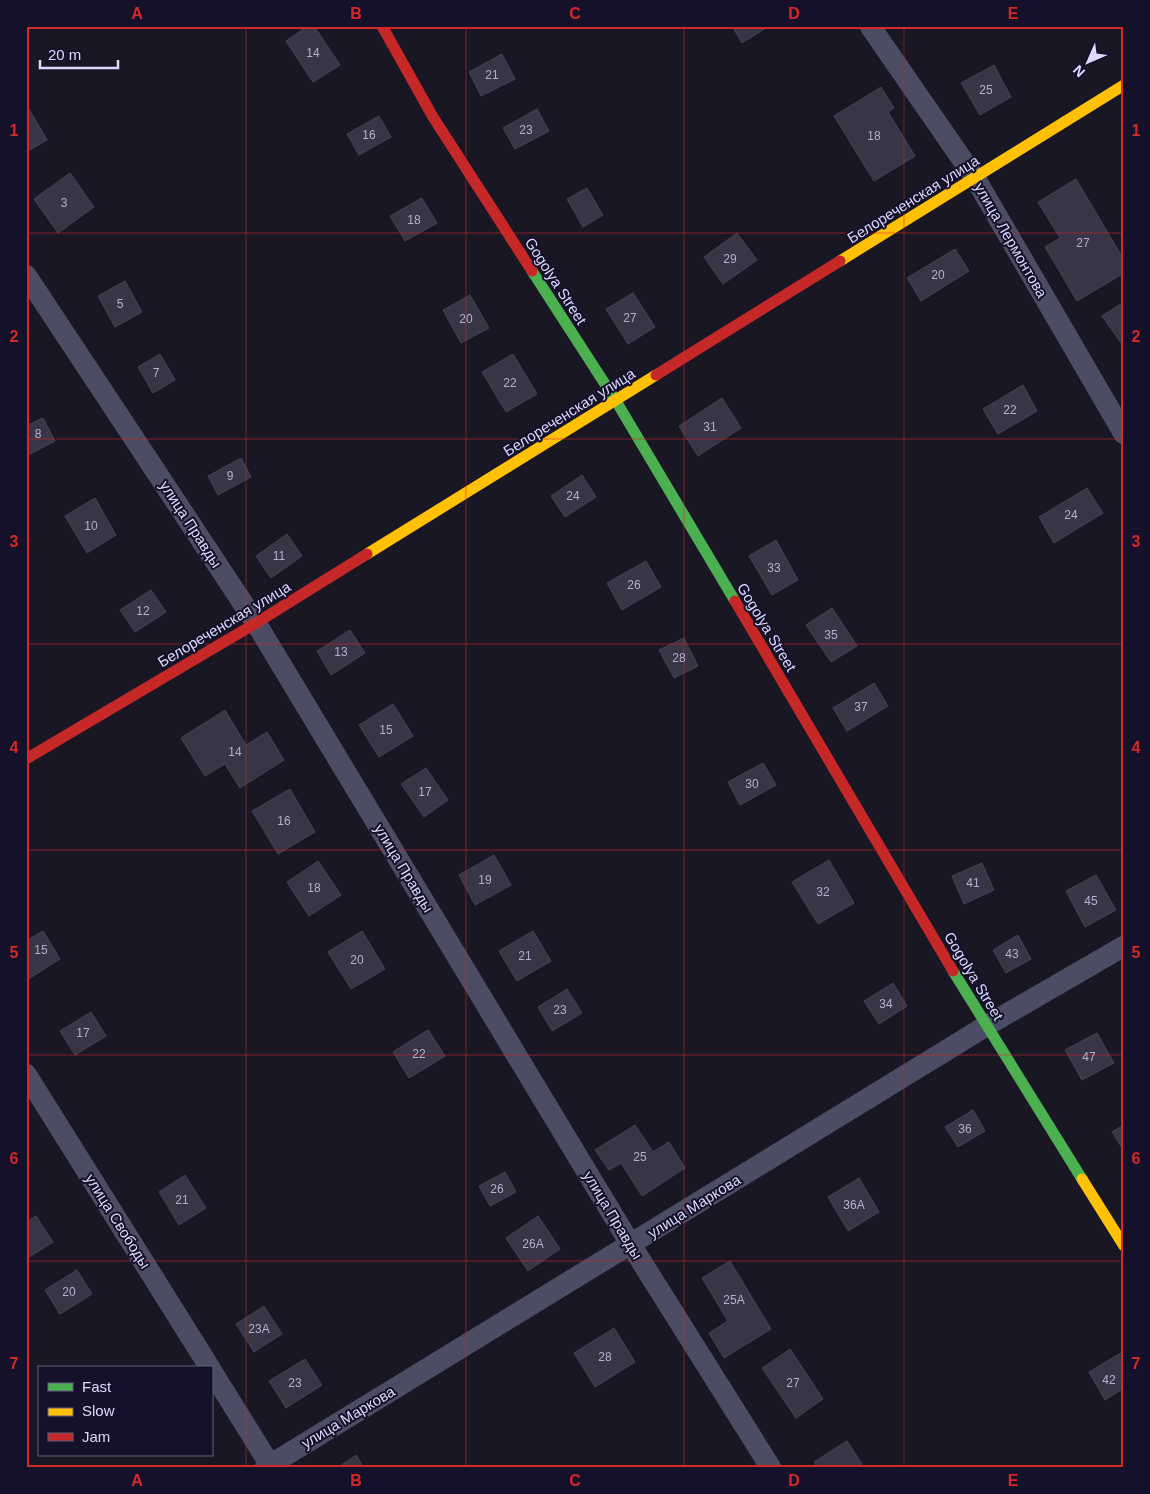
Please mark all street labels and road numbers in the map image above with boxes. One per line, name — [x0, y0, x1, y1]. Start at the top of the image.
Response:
street label: Белореченская улица — [844, 151, 982, 246]
street label: улица Лермонтова — [971, 179, 1051, 301]
street label: Gogolya Street — [522, 234, 591, 328]
street label: Белореченская улица — [500, 364, 638, 459]
street label: улица Правды — [157, 477, 225, 571]
street label: Белореченская улица — [155, 577, 294, 670]
street label: Gogolya Street — [734, 580, 800, 675]
street label: улица Правды — [371, 821, 437, 915]
street label: Gogolya Street — [941, 929, 1007, 1024]
street label: улица Правды — [580, 1168, 646, 1262]
street label: улица Свободы — [82, 1170, 154, 1272]
street label: улица Маркова — [645, 1170, 744, 1241]
street label: улица Маркова — [298, 1382, 398, 1452]

